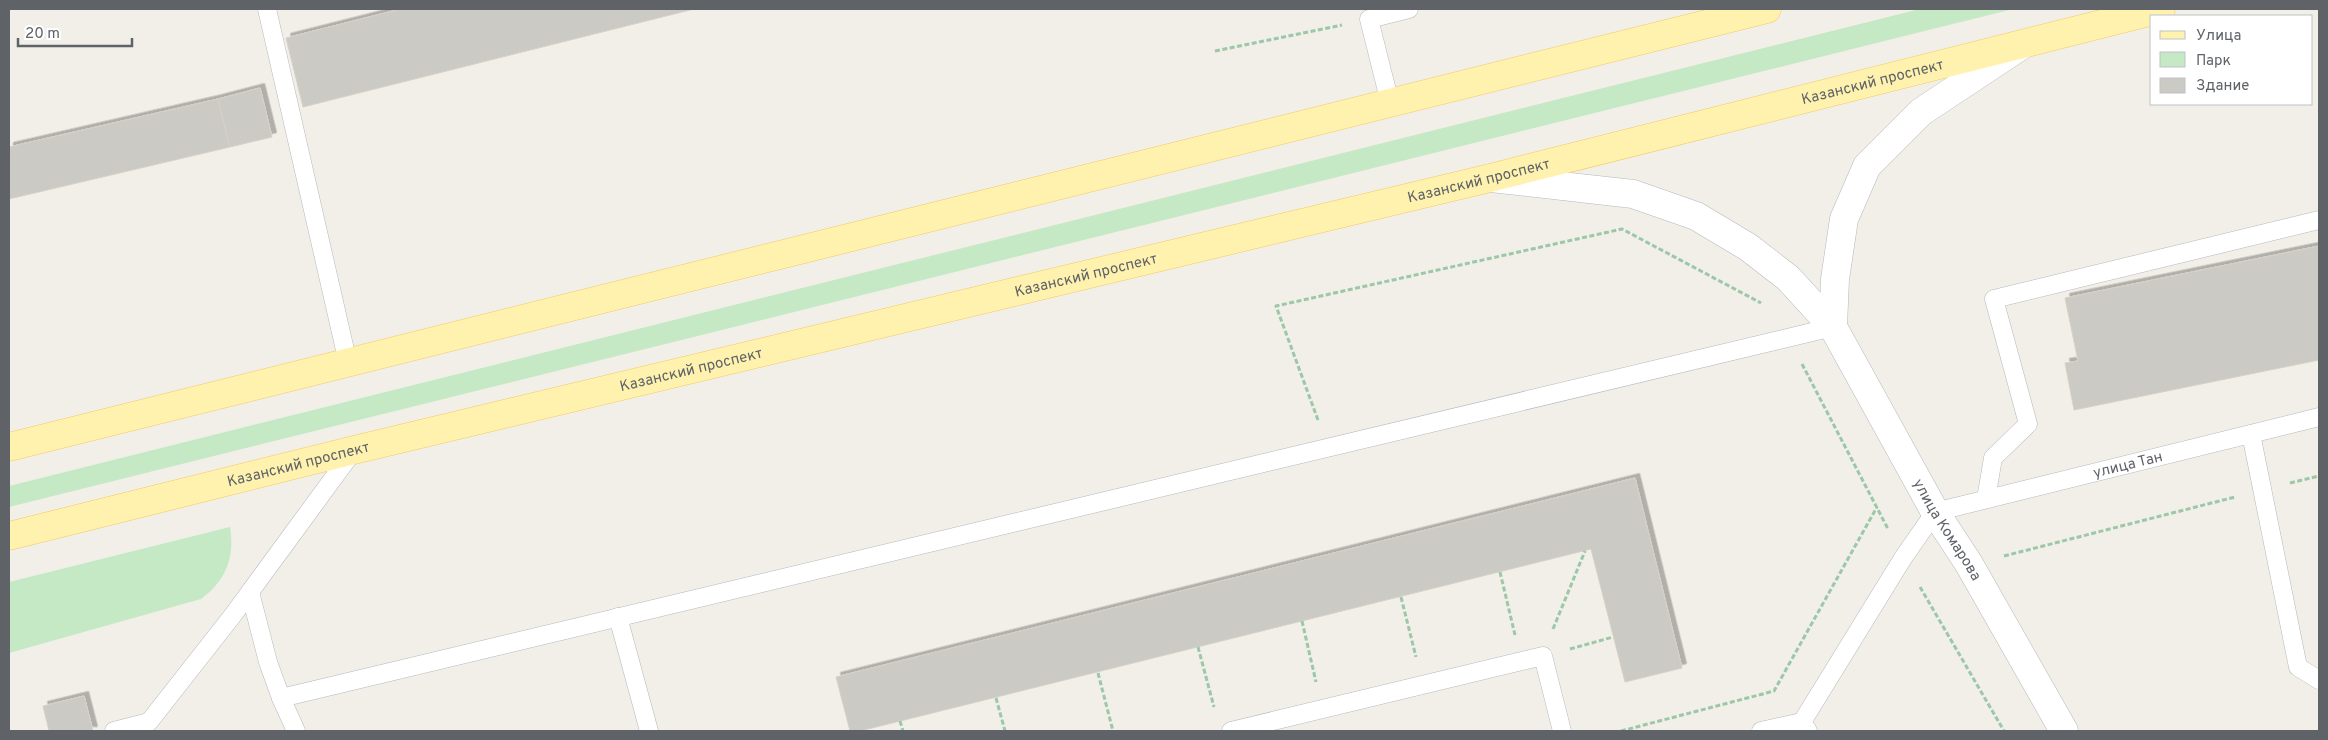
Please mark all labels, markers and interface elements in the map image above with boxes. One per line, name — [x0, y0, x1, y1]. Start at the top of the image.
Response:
scale bar — [18, 15, 131, 47]
legend — [2150, 15, 2313, 105]
text: 20 m — [25, 25, 60, 44]
text: Улица — [2196, 27, 2241, 46]
text: Парк — [2196, 52, 2231, 71]
street label: Казанский проспект — [1800, 56, 1946, 110]
text: Здание — [2196, 77, 2249, 96]
street label: Казанский проспект — [1406, 155, 1552, 208]
street label: Казанский проспект — [1013, 250, 1159, 302]
street label: Казанский проспект — [618, 345, 765, 397]
street label: Казанский проспект — [225, 439, 372, 492]
street label: улица Тан — [2091, 448, 2165, 484]
street label: улица Комарова — [1908, 476, 1985, 585]

